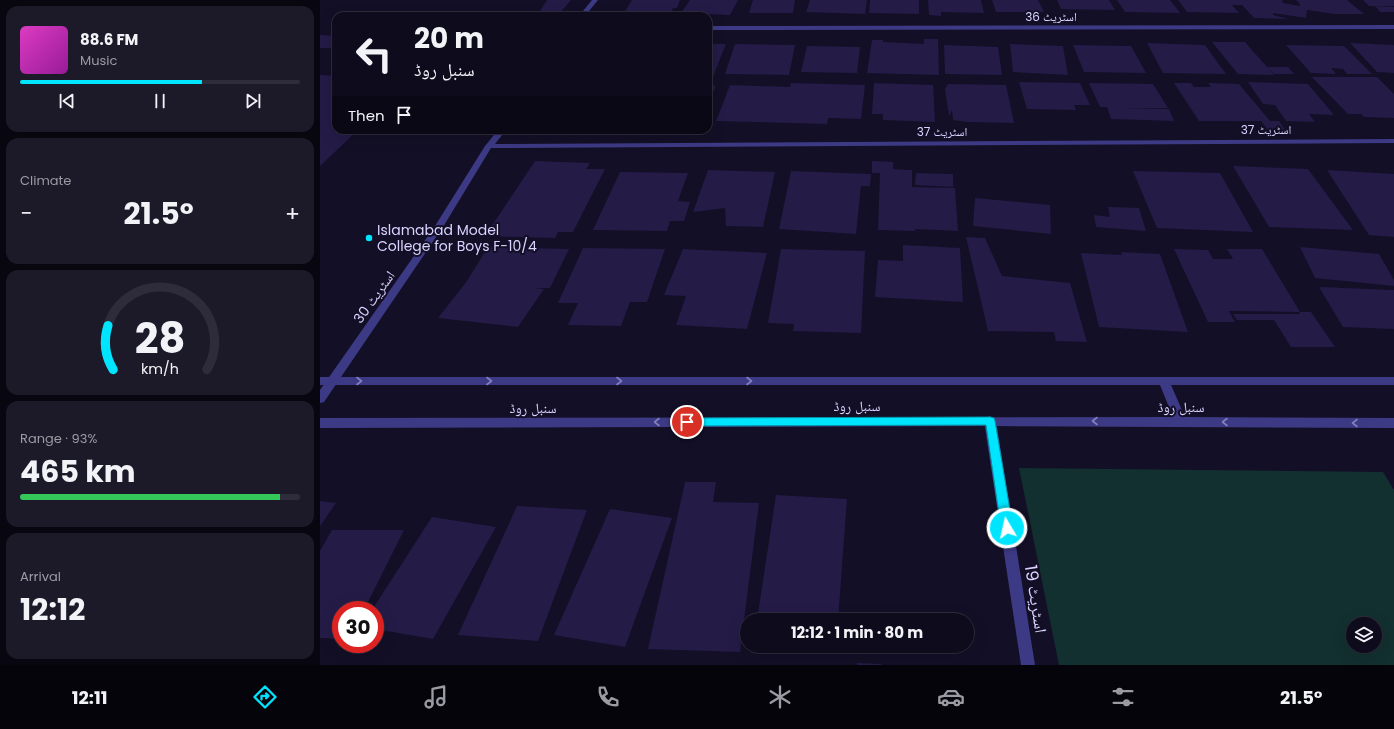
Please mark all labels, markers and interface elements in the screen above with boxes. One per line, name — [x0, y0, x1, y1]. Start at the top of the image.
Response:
street label: اسٹریٹ 36 — [1025, 8, 1077, 25]
text: 20 m — [414, 19, 484, 58]
icon: left — [348, 28, 400, 80]
text: 88.6 FM — [80, 29, 138, 50]
text: Music — [80, 51, 117, 70]
text: سنبل روڈ — [414, 57, 475, 82]
icon: previous — [56, 90, 78, 112]
icon: pause — [149, 90, 171, 112]
icon: next — [242, 90, 264, 112]
icon: arrive — [393, 104, 415, 126]
text: Then — [348, 105, 385, 126]
street label: اسٹریٹ 37 — [1241, 121, 1291, 138]
street label: اسٹریٹ 37 — [917, 123, 967, 140]
text: Climate — [20, 171, 71, 190]
text: 21.5° — [123, 192, 194, 235]
text: − — [20, 198, 32, 229]
text: + — [285, 198, 300, 229]
place label: Islamabad Model College for Boys F-10/4 — [377, 220, 537, 256]
marker: Islamabad Model College for Boys F-10/4 — [364, 233, 374, 243]
street label: اسٹریٹ 30 — [349, 267, 399, 327]
text: 28 — [135, 309, 185, 368]
text: km/h — [141, 359, 179, 379]
one-way arrow — [356, 377, 362, 385]
one-way arrow — [486, 377, 492, 385]
one-way arrow — [616, 377, 622, 385]
one-way arrow — [746, 377, 752, 385]
street label: سنبل روڈ — [833, 396, 881, 416]
street label: سنبل روڈ — [1157, 397, 1205, 417]
street label: سنبل روڈ — [509, 398, 557, 418]
pin — [670, 405, 704, 439]
icon: arrive — [676, 411, 698, 433]
one-way arrow — [1092, 417, 1098, 426]
one-way arrow — [654, 418, 660, 426]
one-way arrow — [1222, 418, 1228, 426]
one-way arrow — [1352, 419, 1358, 427]
text: Range · 93% — [20, 429, 97, 448]
text: 465 km — [20, 450, 136, 493]
position arrow — [986, 507, 1028, 549]
street label: اسٹریٹ 19 — [1019, 563, 1053, 635]
text: Arrival — [20, 567, 61, 586]
text: 12:12 — [20, 588, 85, 631]
speed limit sign: 30 — [332, 601, 384, 653]
map controls — [1346, 617, 1382, 653]
button: layers — [1346, 617, 1382, 653]
text: 12:12 · 1 min · 80 m — [791, 622, 923, 643]
icon: directions — [251, 683, 279, 711]
icon: music — [422, 683, 450, 711]
icon: phone — [594, 683, 622, 711]
icon: climate — [766, 683, 794, 711]
icon: car — [937, 683, 965, 711]
icon: filters — [1109, 683, 1137, 711]
text: 12:11 — [72, 685, 107, 710]
text: 21.5° — [1280, 685, 1322, 710]

